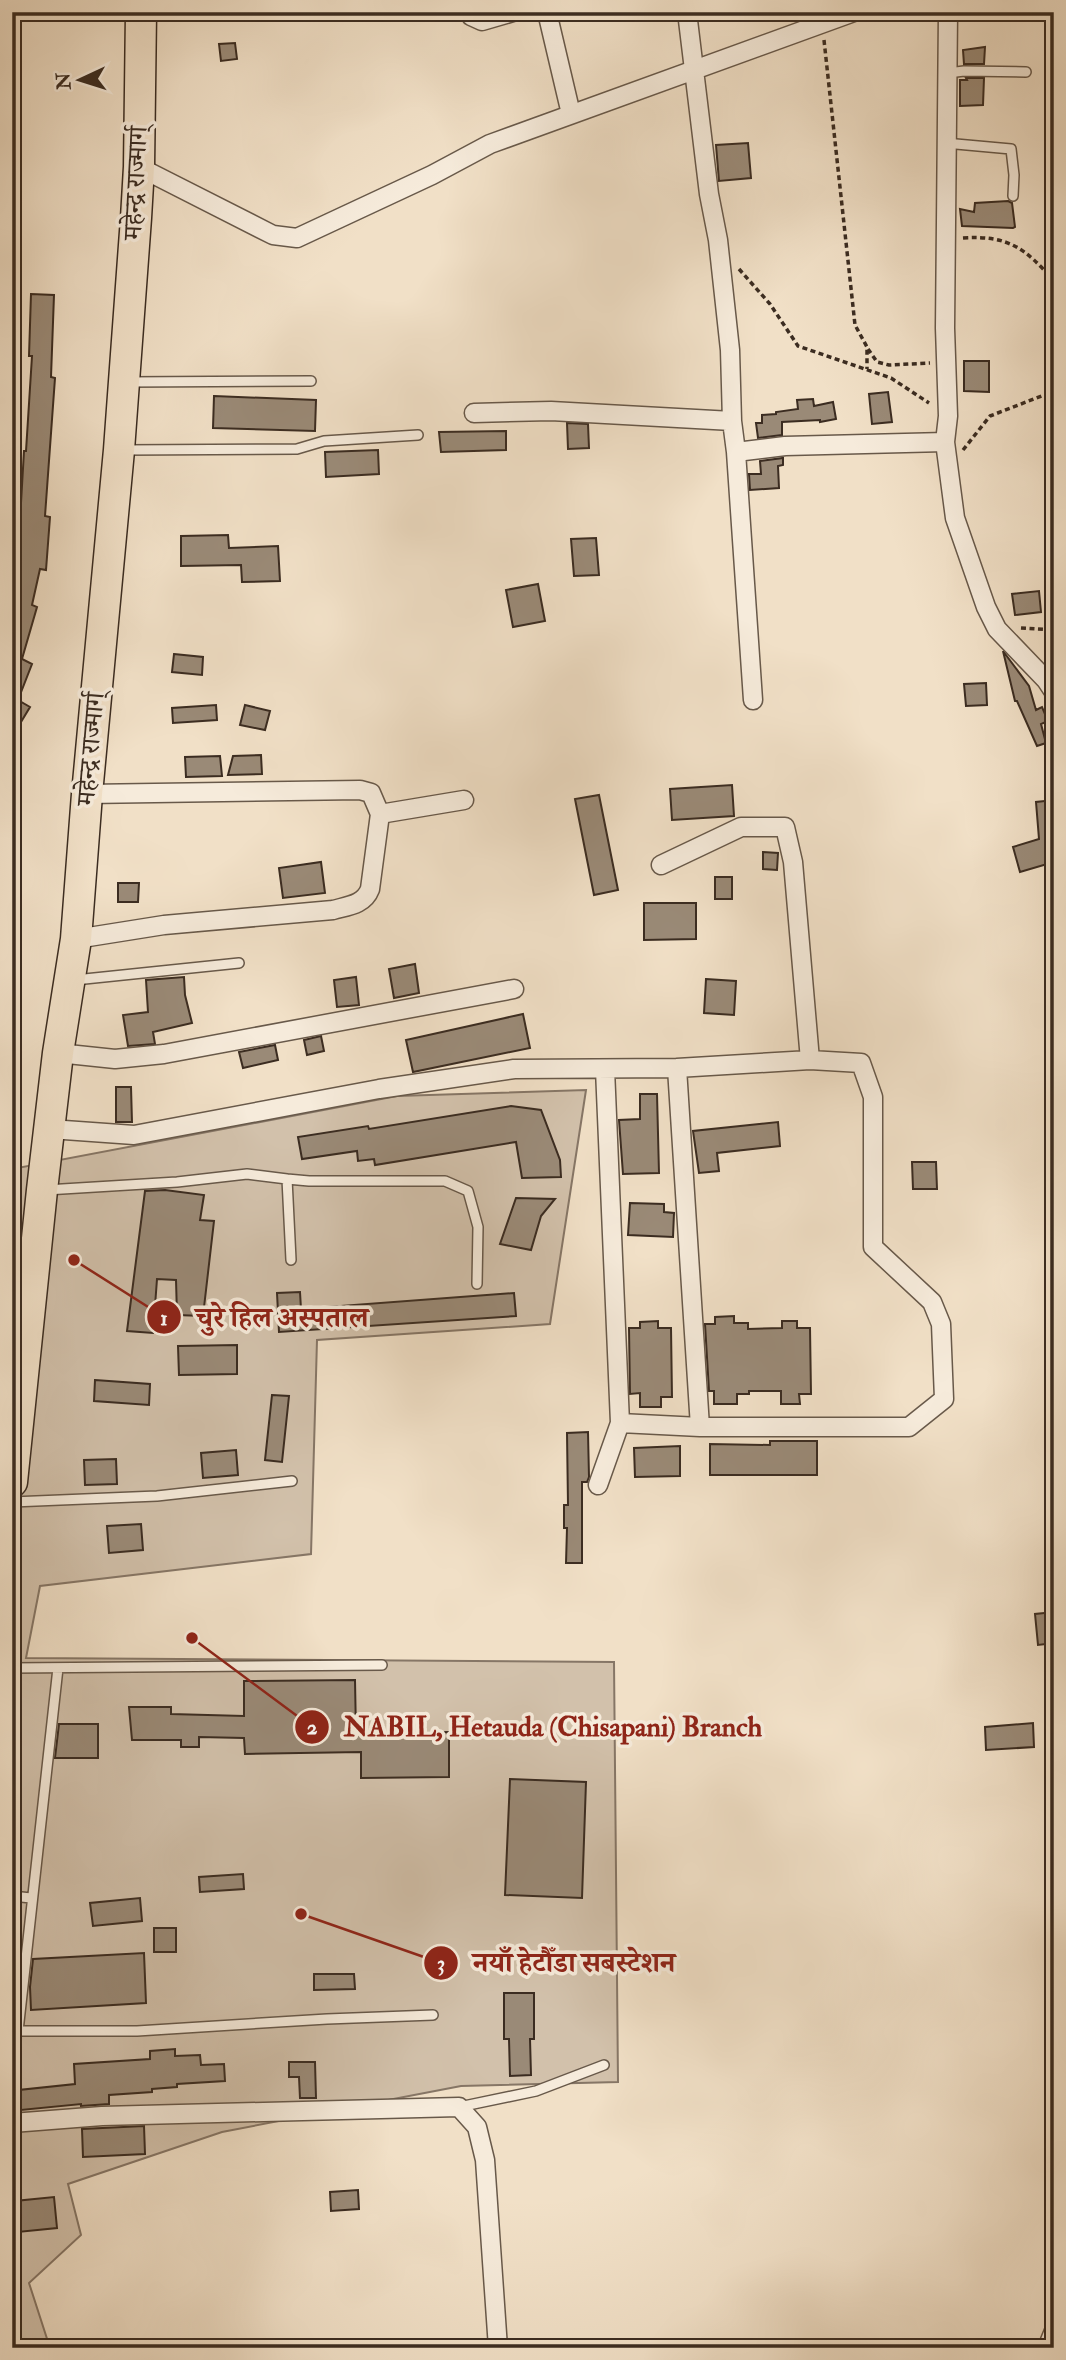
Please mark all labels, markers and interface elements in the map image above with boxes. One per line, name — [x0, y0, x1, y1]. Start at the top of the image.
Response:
north arrow — [46, 46, 116, 116]
text: N — [51, 71, 77, 91]
street label: महेन्द्र राज्मार्ग् — [117, 122, 155, 243]
street label: महेन्द्र राज्मार्ग् — [70, 687, 112, 809]
callout: चुरे हिल अस्पताल — [147, 1293, 383, 1342]
text: चुरे हिल अस्पताल — [194, 1301, 371, 1336]
text: 1 — [160, 1305, 168, 1332]
callout: NABIL, Hetauda (Chisapani) Branch — [295, 1702, 776, 1751]
text: NABIL, Hetauda (Chisapani) Branch — [343, 1710, 762, 1745]
text: 2 — [307, 1714, 318, 1741]
callout: नयाँ हेटौँडा सबस्टेशन — [424, 1938, 689, 1987]
text: नयाँ हेटौँडा सबस्टेशन — [471, 1945, 678, 1981]
text: 3 — [437, 1950, 445, 1977]

